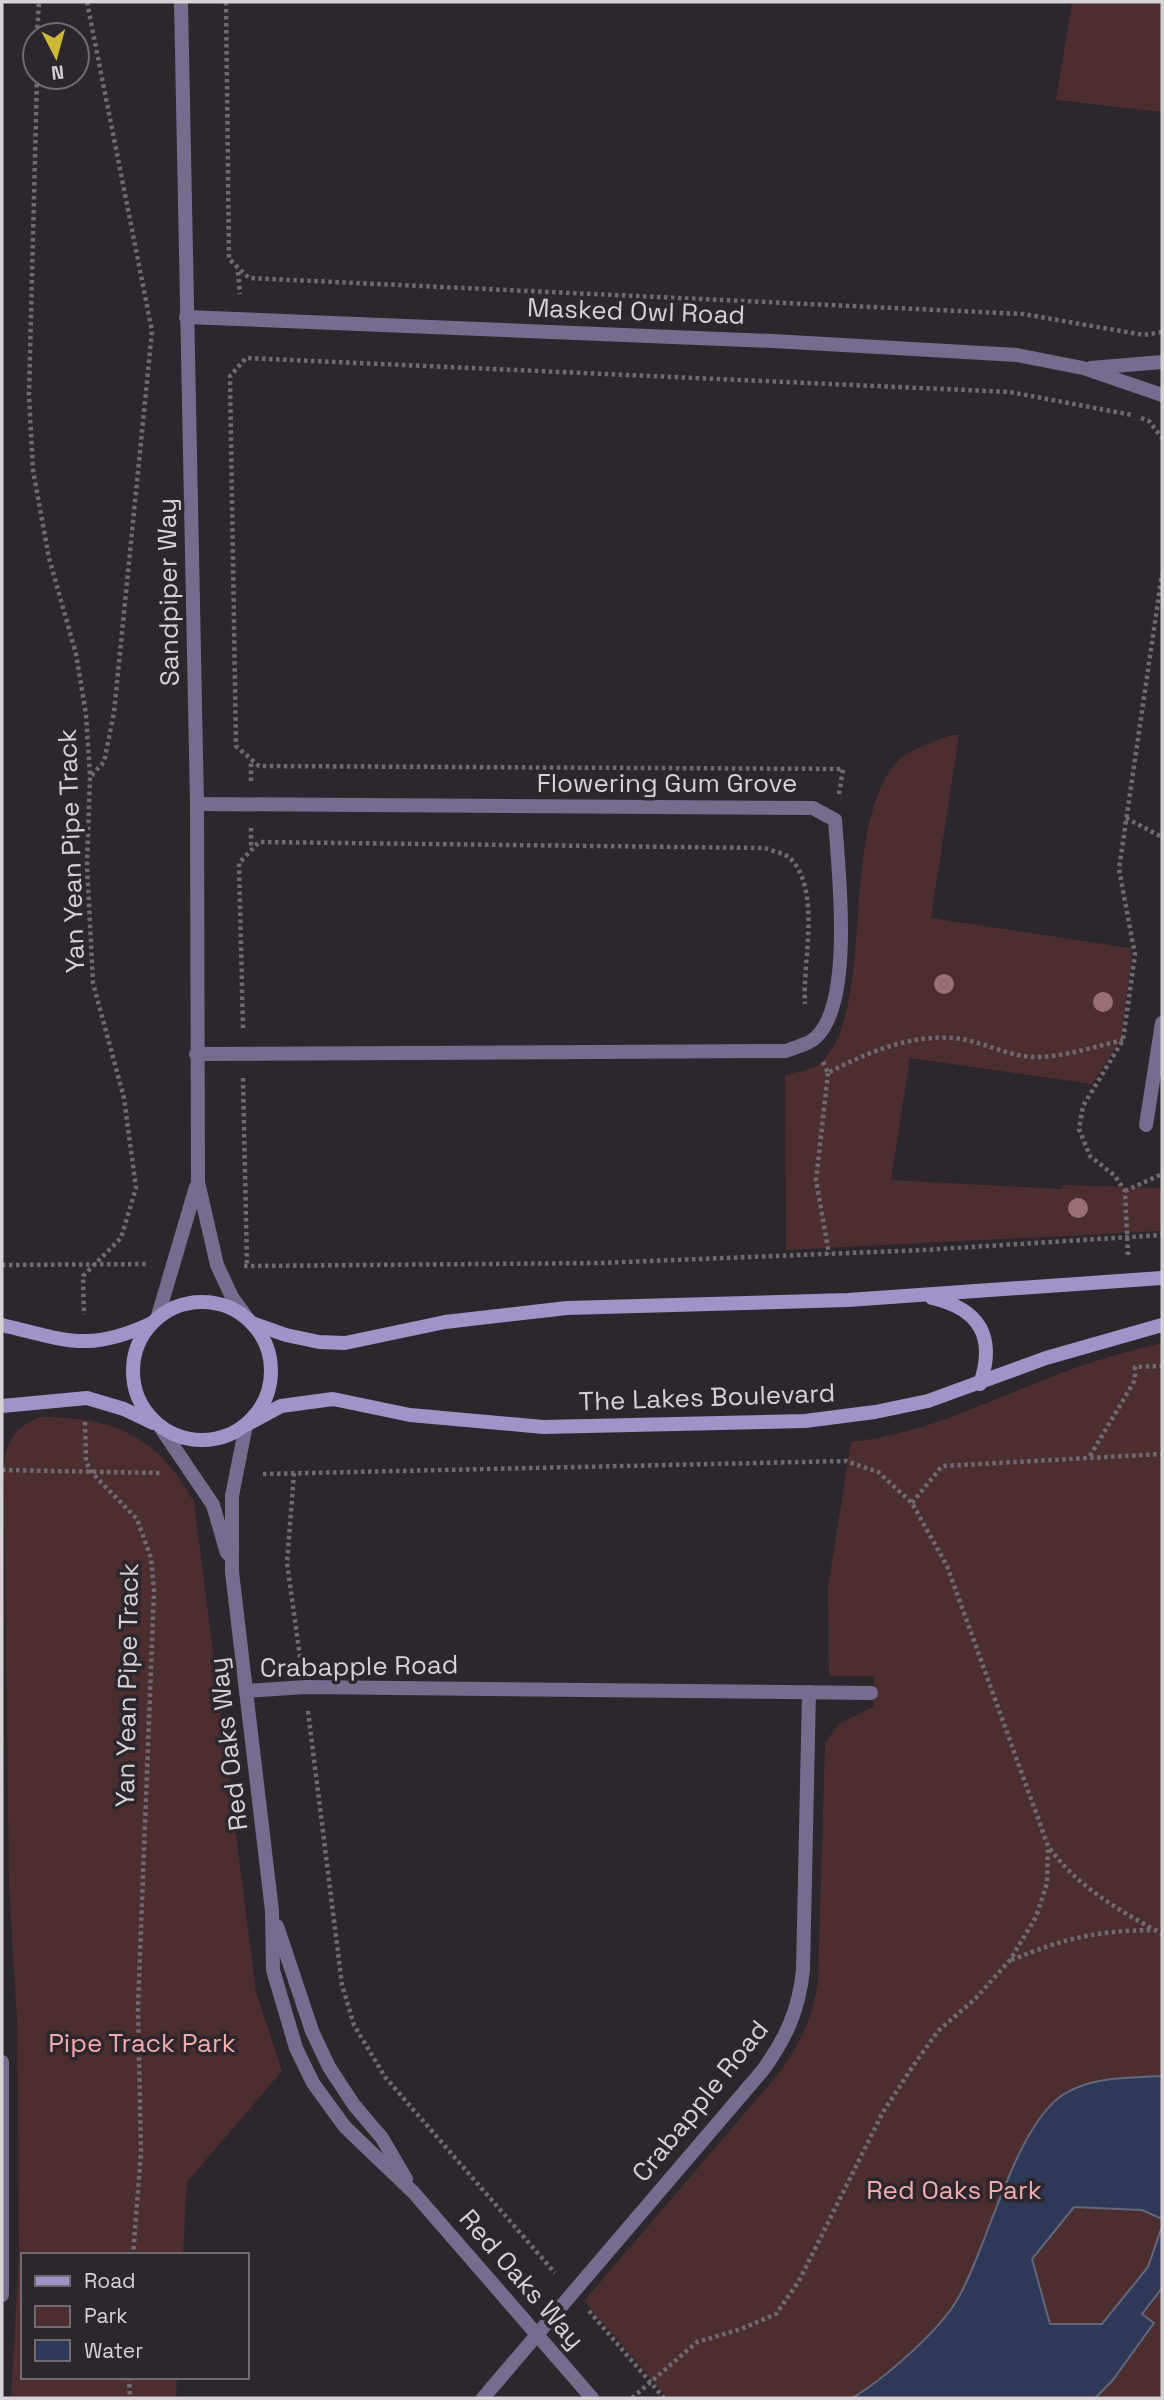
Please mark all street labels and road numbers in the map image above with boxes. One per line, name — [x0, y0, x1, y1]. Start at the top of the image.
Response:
street label: Masked Owl Road — [526, 290, 746, 332]
street label: Sandpiper Way — [149, 498, 187, 686]
street label: Yan Yean Pipe Track — [50, 728, 92, 974]
street label: Flowering Gum Grove — [537, 766, 797, 800]
street label: The Lakes Boulevard — [578, 1376, 836, 1418]
street label: Yan Yean Pipe Track — [108, 1562, 146, 1808]
street label: Crabapple Road — [259, 1647, 459, 1685]
street label: Red Oaks Way — [200, 1655, 256, 1833]
street label: Crabapple Road — [624, 2013, 776, 2189]
street label: Red Oaks Way — [452, 2202, 592, 2356]

